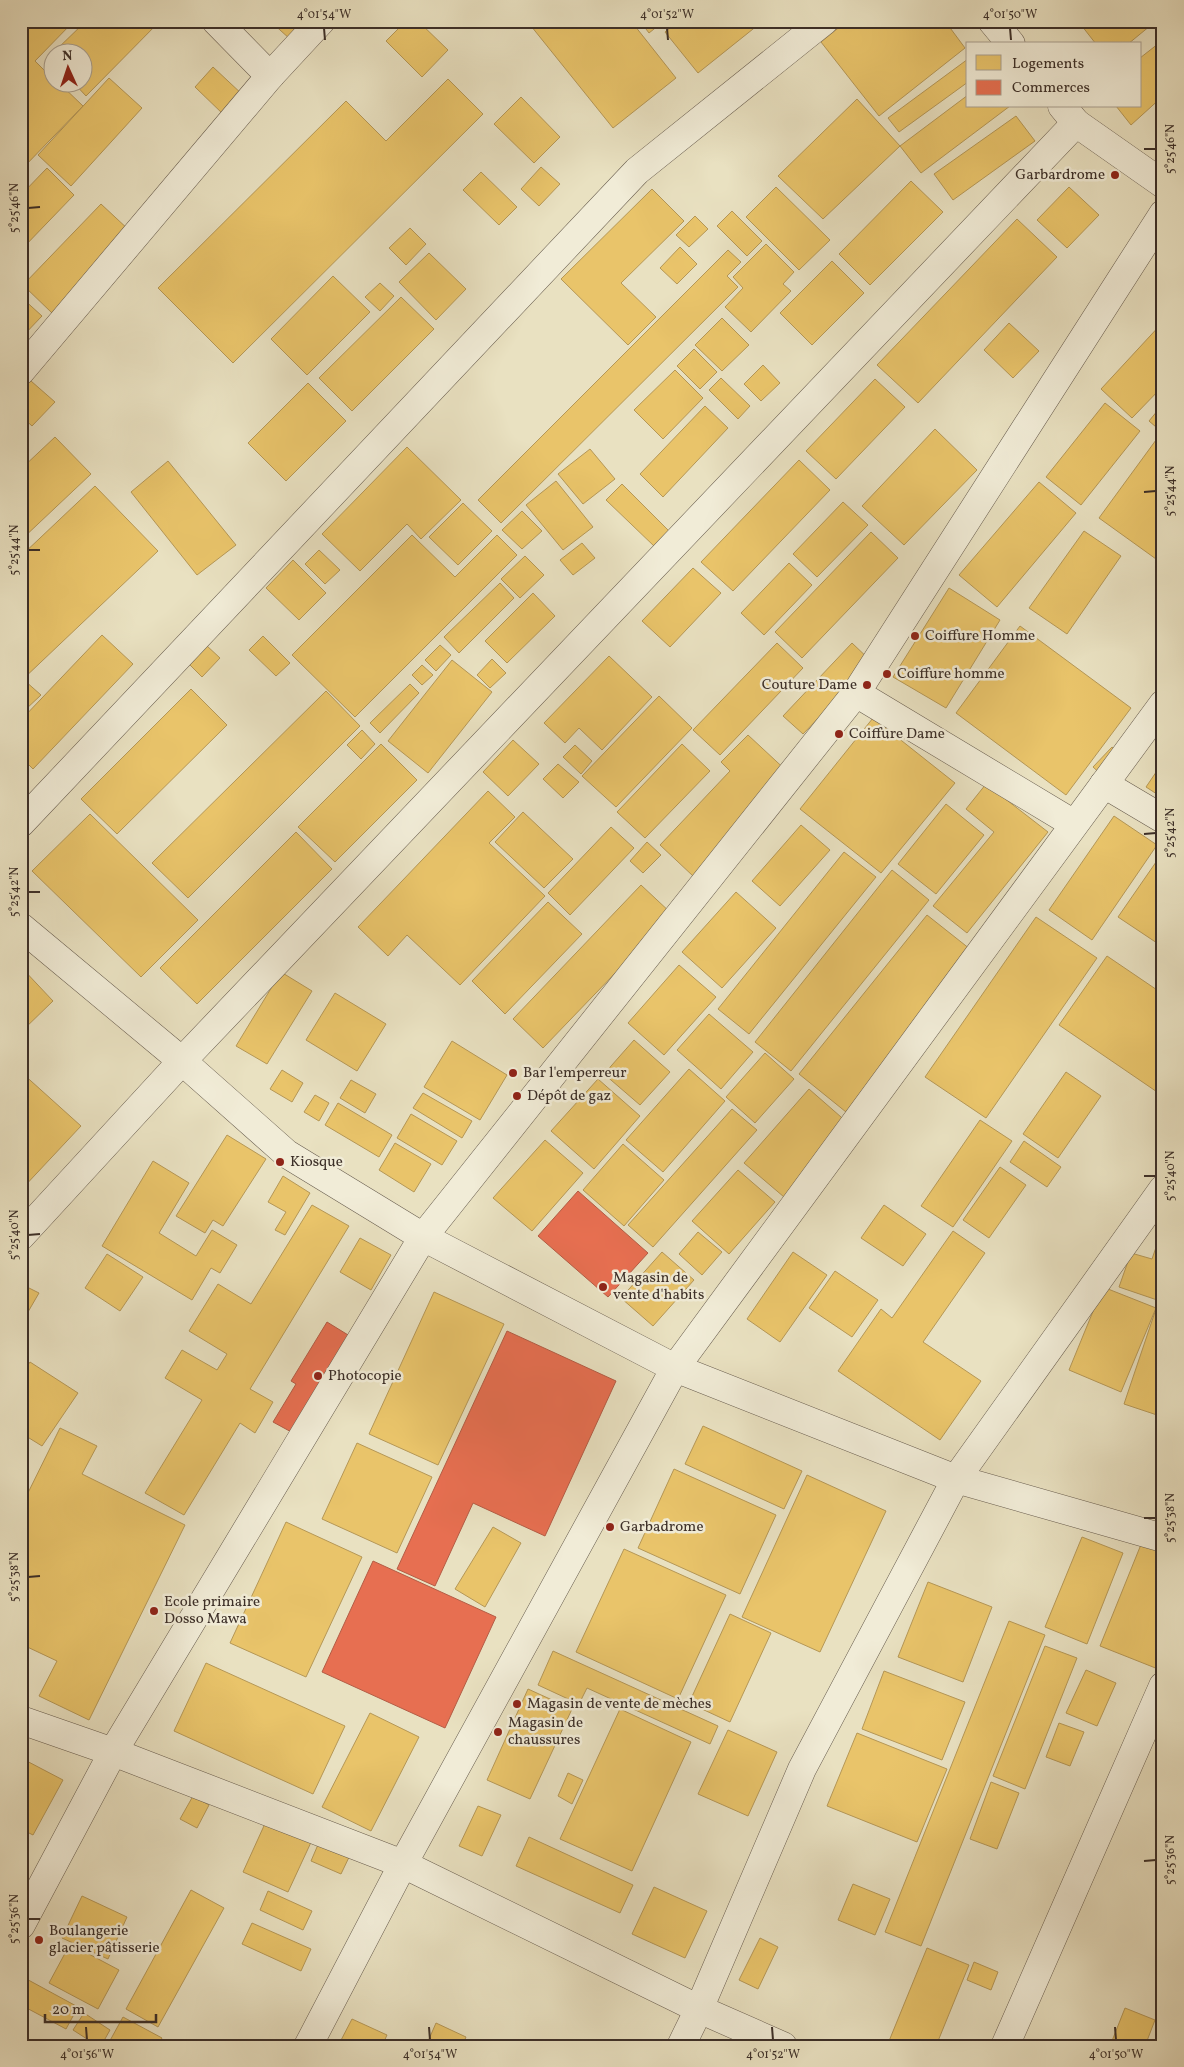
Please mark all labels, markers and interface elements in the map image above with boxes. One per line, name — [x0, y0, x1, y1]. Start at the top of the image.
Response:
text: 4°01'54"W — [297, 7, 351, 23]
text: 4°01'52"W — [640, 7, 694, 23]
text: 4°01'50"W — [983, 7, 1037, 23]
north arrow — [42, 42, 92, 92]
legend — [966, 42, 1142, 108]
text: N — [62, 47, 73, 66]
text: Logements — [1012, 54, 1084, 75]
text: Commerces — [1012, 78, 1090, 99]
text: 5°25'46"N — [1163, 124, 1179, 174]
place label: Garbardrome — [1015, 165, 1105, 186]
marker: Garbardrome — [1109, 169, 1121, 181]
text: 5°25'46"N — [7, 183, 23, 233]
text: 5°25'44"N — [1163, 466, 1179, 516]
text: 5°25'44"N — [7, 525, 23, 575]
place label: Coiffure Homme — [925, 626, 1035, 647]
marker: Coiffure Homme — [909, 630, 921, 642]
place label: Coiffure homme — [897, 664, 1005, 685]
marker: Coiffure homme — [881, 668, 893, 680]
place label: Couture Dame — [762, 675, 857, 696]
marker: Couture Dame — [861, 679, 873, 691]
place label: Coiffure Dame — [849, 724, 945, 745]
marker: Coiffure Dame — [833, 728, 845, 740]
text: 5°25'42"N — [1163, 808, 1179, 858]
text: 5°25'42"N — [7, 867, 23, 917]
place label: Bar l'emperreur — [523, 1063, 626, 1084]
marker: Bar l'emperreur — [507, 1067, 519, 1079]
place label: Dépôt de gaz — [527, 1086, 611, 1107]
marker: Dépôt de gaz — [511, 1090, 523, 1102]
text: 5°25'40"N — [1163, 1151, 1179, 1201]
place label: Kiosque — [290, 1152, 343, 1173]
marker: Kiosque — [274, 1156, 286, 1168]
text: 5°25'40"N — [7, 1210, 23, 1260]
place label: Magasin de vente d'habits — [613, 1268, 704, 1306]
marker: Magasin de vente d'habits — [597, 1281, 609, 1293]
place label: Photocopie — [328, 1366, 402, 1387]
marker: Photocopie — [312, 1370, 324, 1382]
text: 5°25'38"N — [1163, 1493, 1179, 1543]
place label: Garbadrome — [620, 1517, 704, 1538]
marker: Garbadrome — [604, 1521, 616, 1533]
text: 5°25'38"N — [7, 1552, 23, 1602]
place label: Ecole primaire Dosso Mawa — [164, 1592, 260, 1630]
marker: Ecole primaire Dosso Mawa — [148, 1605, 160, 1617]
place label: Magasin de vente de mèches — [527, 1694, 711, 1715]
marker: Magasin de vente de mèches — [511, 1698, 523, 1710]
place label: Magasin de chaussures — [508, 1713, 583, 1751]
marker: Magasin de chaussures — [492, 1726, 504, 1738]
text: 5°25'36"N — [1163, 1835, 1179, 1885]
text: 5°25'36"N — [7, 1894, 23, 1944]
place label: Boulangerie glacier pâtisserie — [49, 1921, 160, 1959]
marker: Boulangerie glacier pâtisserie — [33, 1934, 45, 1946]
scale bar — [45, 1992, 156, 2024]
text: 20 m — [52, 2000, 85, 2021]
text: 4°01'56"W — [60, 2047, 114, 2063]
text: 4°01'54"W — [403, 2047, 457, 2063]
text: 4°01'52"W — [746, 2047, 800, 2063]
text: 4°01'50"W — [1089, 2047, 1143, 2063]

